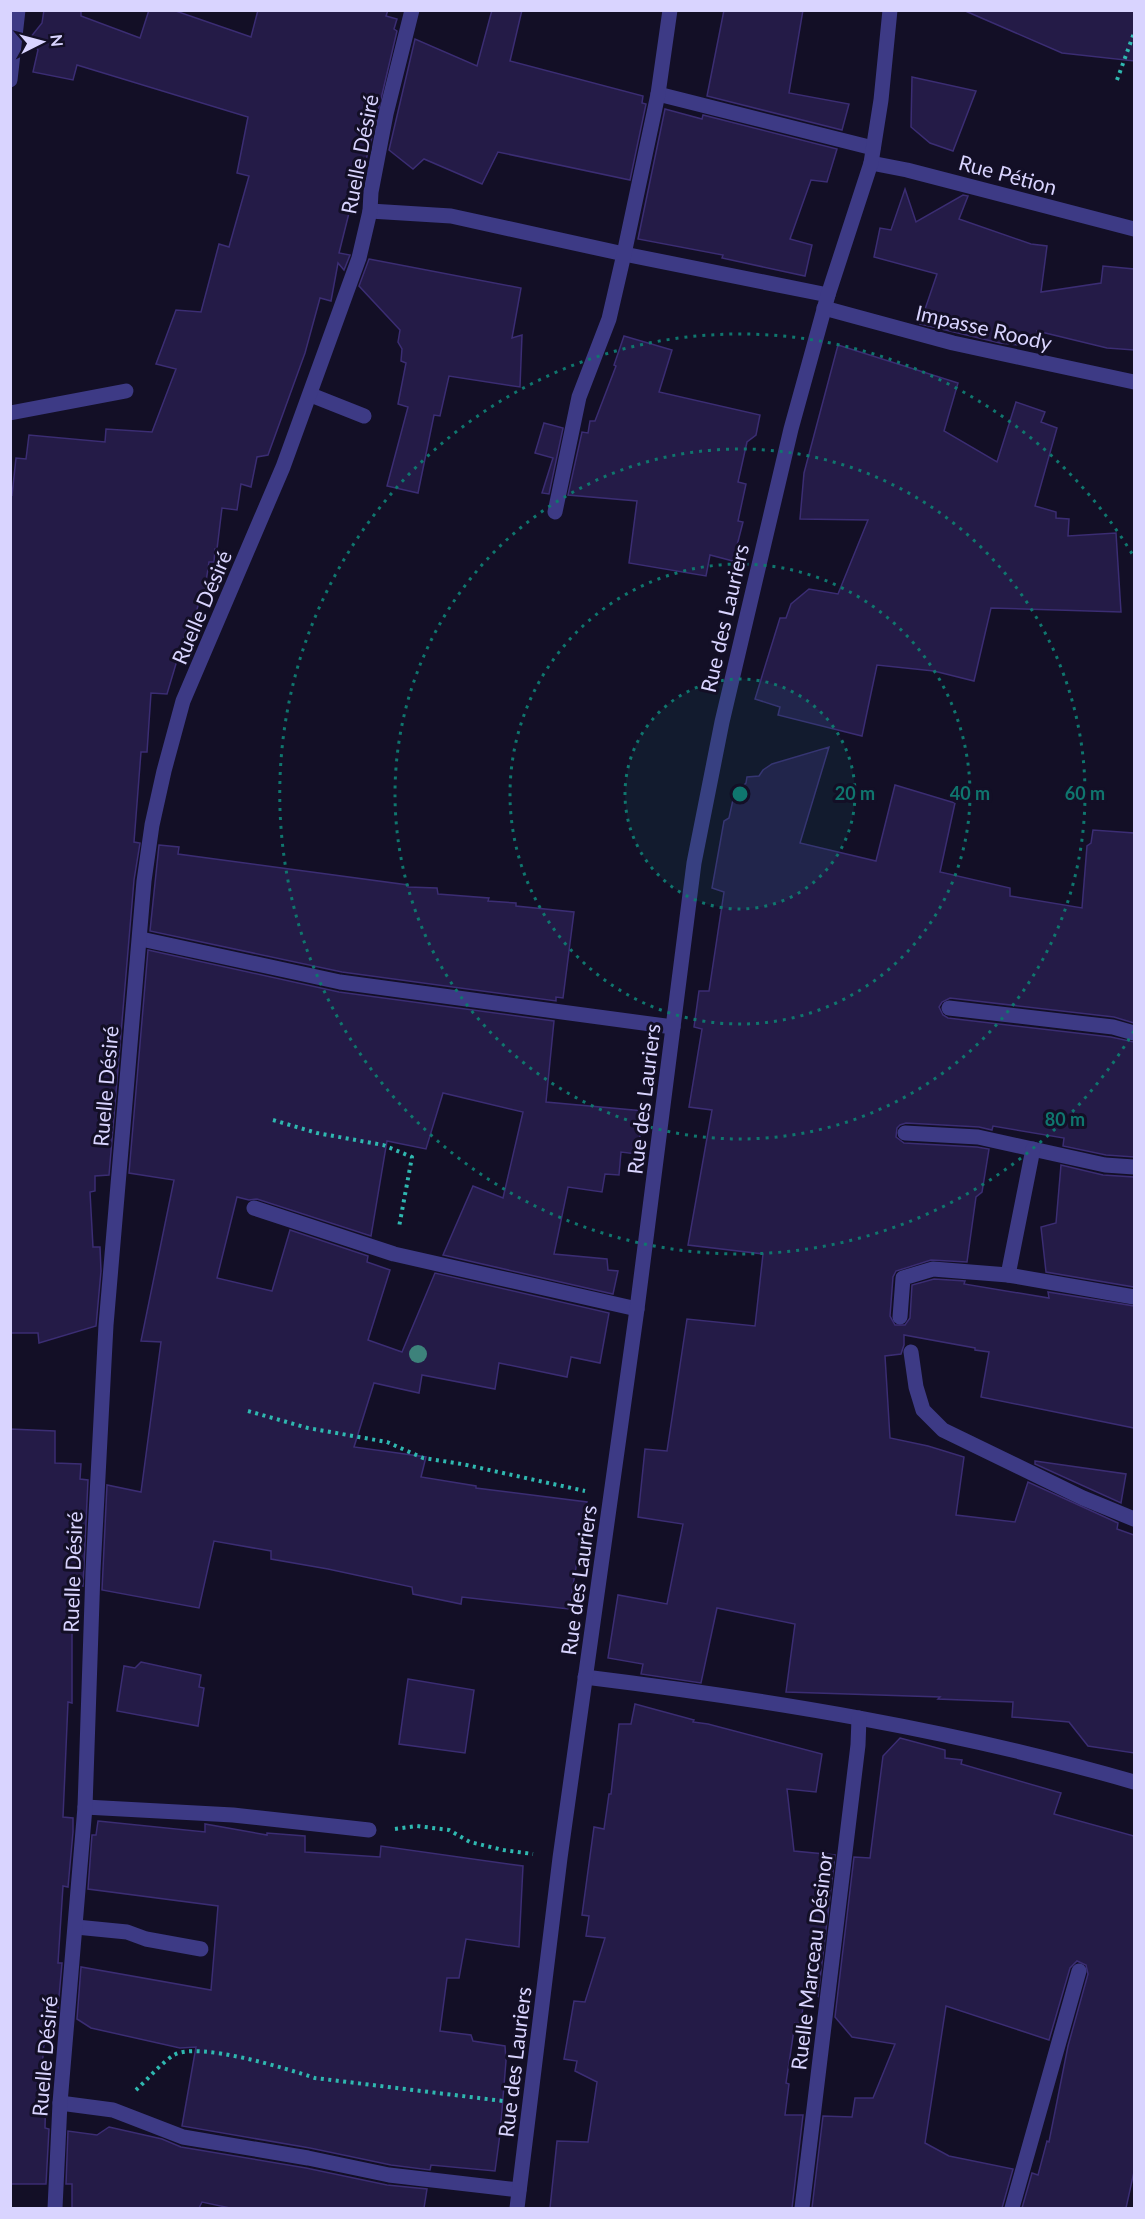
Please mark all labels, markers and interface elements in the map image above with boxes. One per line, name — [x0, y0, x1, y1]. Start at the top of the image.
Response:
north arrow — [12, 12, 72, 72]
text: N — [47, 33, 68, 48]
street label: Ruelle Désiré — [335, 92, 383, 216]
street label: Rue Pétion — [956, 149, 1060, 199]
street label: Impasse Roody — [914, 299, 1055, 355]
street label: Rue des Lauriers — [695, 541, 753, 695]
street label: Ruelle Désiré — [166, 546, 236, 668]
text: 20 m — [835, 782, 875, 804]
text: 40 m — [950, 782, 990, 804]
text: 60 m — [1065, 782, 1105, 804]
centre of rings — [730, 784, 750, 804]
street label: Rue des Lauriers — [621, 1022, 665, 1176]
street label: Ruelle Désiré — [87, 1025, 123, 1147]
text: 80 m — [1045, 1108, 1085, 1130]
street label: Rue des Lauriers — [555, 1503, 601, 1657]
street label: Ruelle Désiré — [57, 1511, 87, 1633]
street label: Ruelle Marceau Désinor — [785, 1850, 837, 2071]
street label: Rue des Lauriers — [492, 1985, 536, 2139]
street label: Ruelle Désiré — [26, 1995, 62, 2117]

